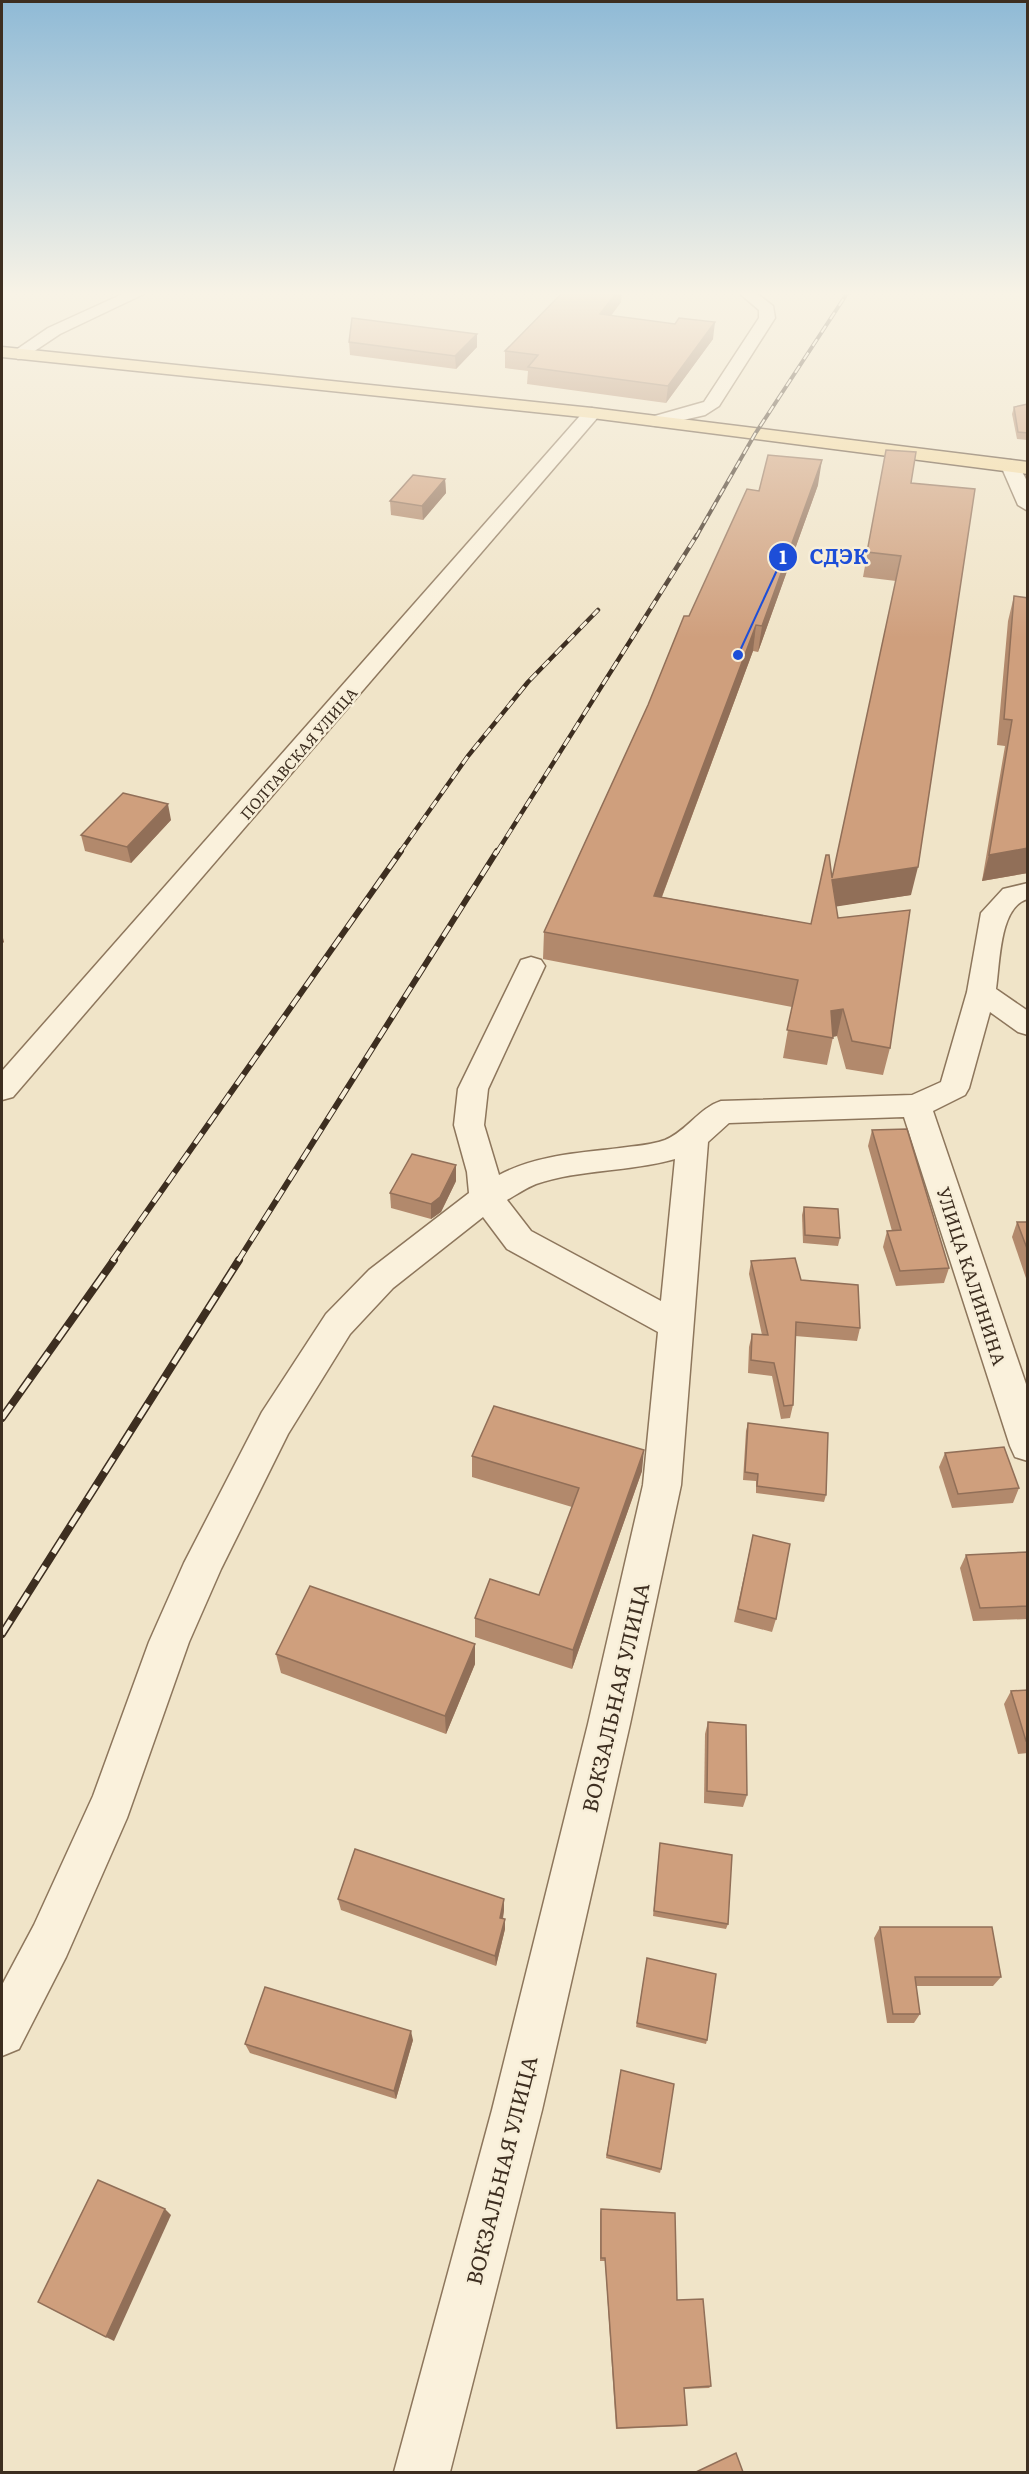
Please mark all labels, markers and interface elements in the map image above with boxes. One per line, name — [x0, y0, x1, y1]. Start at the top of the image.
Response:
callout: СДЭК — [768, 538, 881, 576]
text: СДЭК — [810, 540, 869, 570]
text: 1 — [779, 543, 787, 570]
street label: ПОЛТАВСКАЯ УЛИЦА — [234, 682, 362, 824]
street label: УЛИЦА КАЛИНИНА — [930, 1183, 1014, 1369]
street label: ВОКЗАЛЬНАЯ УЛИЦА — [572, 1578, 656, 1815]
street label: ВОКЗАЛЬНАЯ УЛИЦА — [457, 2052, 544, 2288]

